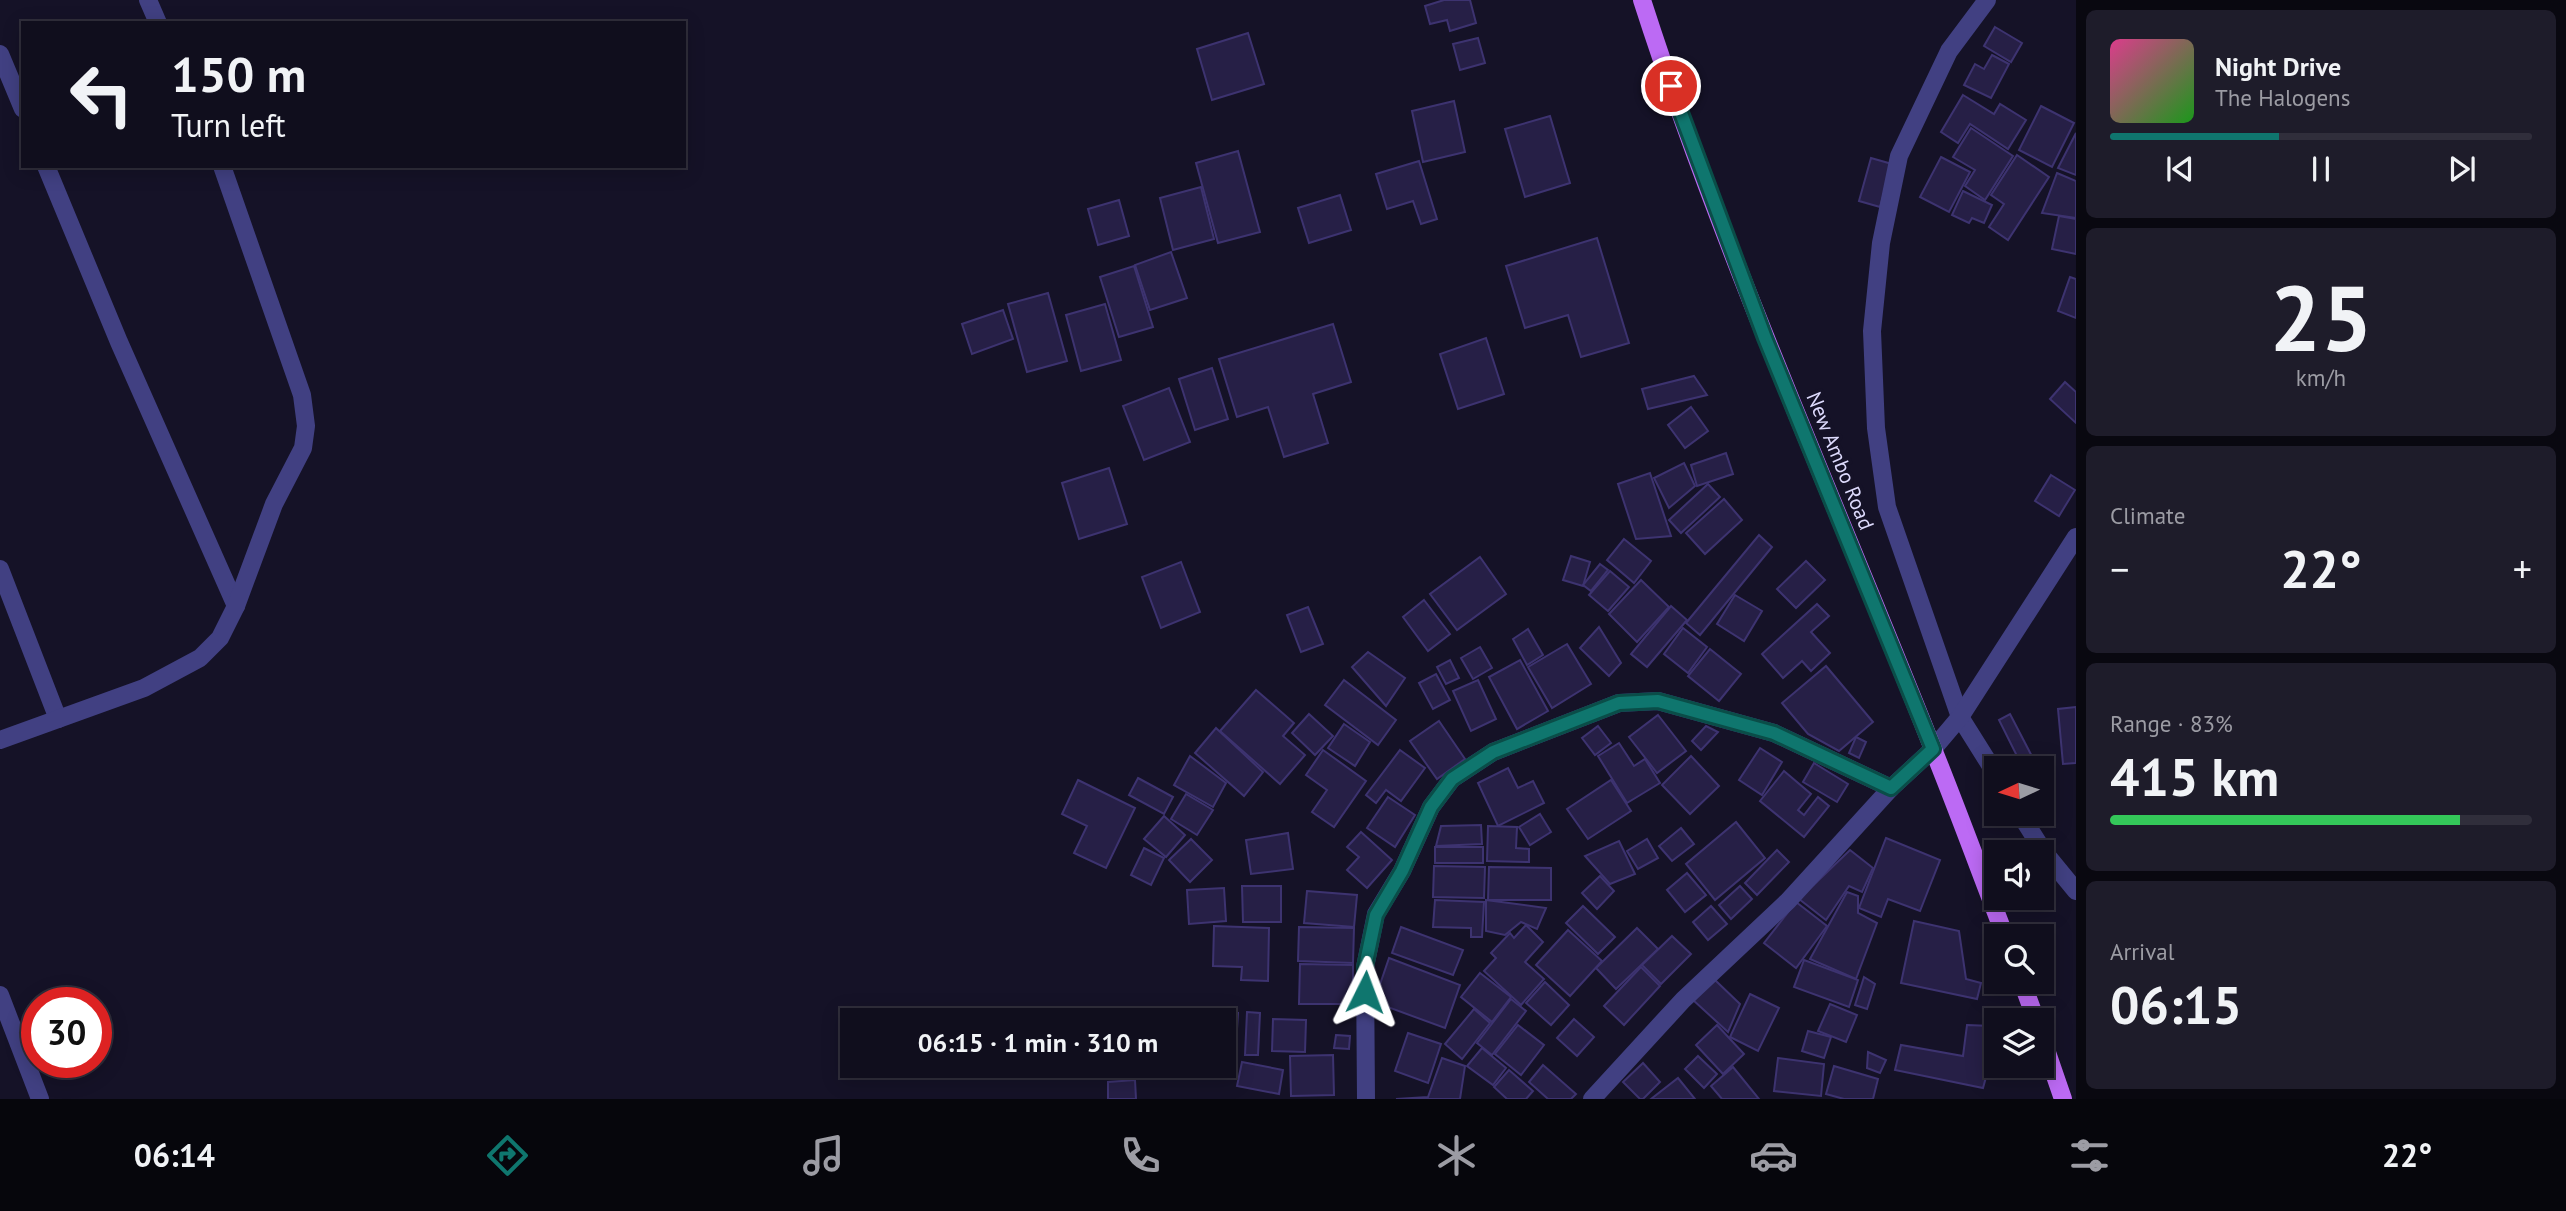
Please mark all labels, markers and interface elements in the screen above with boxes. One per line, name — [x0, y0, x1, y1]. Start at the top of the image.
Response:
text: 150 m — [171, 42, 306, 106]
icon: left — [56, 49, 147, 140]
text: Night Drive — [2215, 50, 2341, 83]
pin — [1641, 56, 1701, 116]
icon: arrive — [1652, 67, 1690, 105]
text: The Halogens — [2215, 83, 2350, 112]
text: Turn left — [171, 104, 286, 146]
icon: previous — [2161, 150, 2199, 188]
icon: pause — [2302, 150, 2340, 188]
icon: next — [2443, 150, 2481, 188]
text: 25 — [2269, 258, 2373, 376]
text: km/h — [2296, 363, 2346, 392]
street label: New Ambo Road — [1801, 388, 1880, 534]
text: Climate — [2110, 501, 2185, 530]
text: 22° — [2280, 535, 2362, 602]
text: − — [2110, 544, 2129, 593]
text: + — [2513, 544, 2532, 593]
text: Range · 83% — [2110, 709, 2233, 738]
text: 415 km — [2110, 743, 2279, 810]
north arrow — [1984, 756, 2054, 826]
map controls — [1984, 756, 2054, 1078]
button: sound — [1984, 840, 2054, 910]
button: search — [1984, 924, 2054, 994]
text: Arrival — [2110, 937, 2174, 966]
position arrow — [1328, 955, 1402, 1029]
text: 06:15 — [2110, 971, 2242, 1038]
speed limit sign: 30 — [21, 987, 112, 1078]
button: layers — [1984, 1008, 2054, 1078]
text: 06:15 · 1 min · 310 m — [918, 1026, 1158, 1059]
icon: directions — [483, 1131, 532, 1180]
icon: music — [799, 1131, 848, 1180]
icon: phone — [1116, 1131, 1165, 1180]
icon: climate — [1432, 1131, 1481, 1180]
icon: car — [1749, 1131, 1798, 1180]
icon: filters — [2065, 1131, 2114, 1180]
text: 06:14 — [134, 1134, 215, 1176]
text: 22° — [2382, 1134, 2432, 1176]

